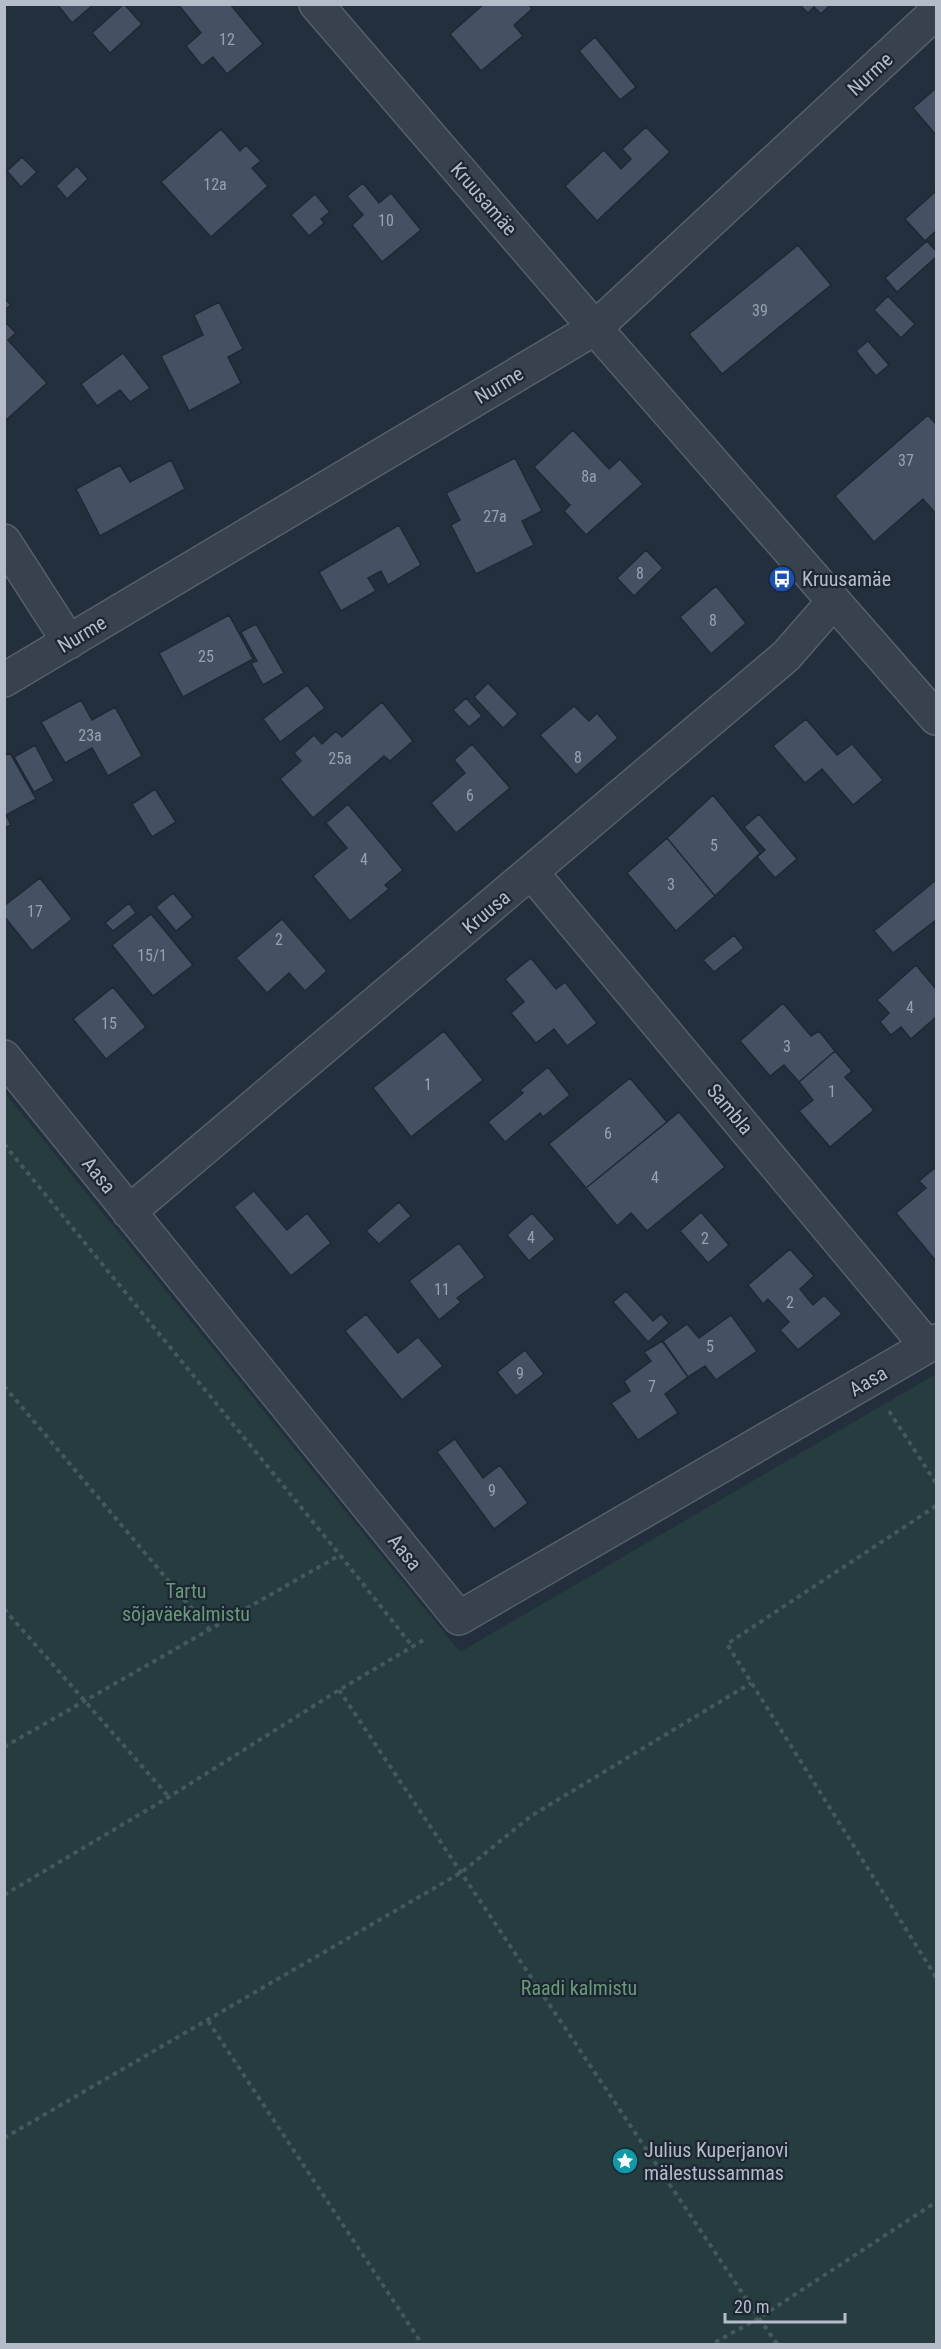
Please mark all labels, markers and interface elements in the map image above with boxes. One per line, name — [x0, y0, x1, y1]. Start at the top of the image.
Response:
house number: 12 — [219, 30, 235, 49]
street label: Nurme — [843, 47, 897, 101]
street label: Kruusamäe — [446, 158, 522, 240]
house number: 12a — [203, 175, 227, 194]
house number: 10 — [378, 211, 394, 230]
house number: 39 — [752, 301, 768, 320]
street label: Nurme — [470, 361, 528, 409]
house number: 37 — [898, 451, 914, 470]
house number: 8a — [581, 467, 597, 486]
house number: 27a — [483, 507, 507, 526]
house number: 8 — [636, 564, 644, 583]
bus stop icon: Kruusamäe — [767, 564, 797, 594]
place label: Kruusamäe — [802, 567, 891, 591]
street label: Nurme — [53, 610, 111, 658]
house number: 8 — [709, 611, 717, 630]
house number: 25 — [198, 647, 214, 666]
house number: 23a — [78, 726, 102, 745]
house number: 8 — [574, 748, 582, 767]
house number: 25a — [328, 749, 352, 768]
house number: 6 — [466, 786, 474, 805]
house number: 5 — [710, 836, 718, 855]
house number: 4 — [360, 850, 368, 869]
house number: 3 — [667, 875, 675, 894]
street label: Kruusa — [457, 885, 515, 939]
house number: 17 — [27, 902, 43, 921]
house number: 2 — [275, 930, 283, 949]
house number: 15/1 — [137, 946, 167, 965]
house number: 4 — [906, 998, 914, 1017]
house number: 15 — [101, 1014, 117, 1033]
house number: 3 — [783, 1037, 791, 1056]
house number: 1 — [424, 1075, 432, 1094]
street label: Sambla — [702, 1079, 758, 1139]
house number: 1 — [828, 1082, 836, 1101]
house number: 6 — [604, 1124, 612, 1143]
street label: Aasa — [77, 1152, 121, 1198]
house number: 4 — [651, 1168, 659, 1187]
house number: 4 — [527, 1228, 535, 1247]
house number: 2 — [701, 1229, 709, 1248]
house number: 11 — [434, 1280, 450, 1299]
house number: 2 — [786, 1293, 794, 1312]
house number: 5 — [706, 1337, 714, 1356]
street label: Aasa — [845, 1361, 891, 1401]
house number: 9 — [516, 1364, 524, 1383]
house number: 7 — [648, 1377, 656, 1396]
house number: 9 — [488, 1481, 496, 1500]
street label: Aasa — [383, 1529, 427, 1575]
park label: Tartu sõjaväekalmistu — [122, 1579, 250, 1626]
park label: Raadi kalmistu — [521, 1976, 637, 2000]
place label: Julius Kuperjanovi mälestussammas — [644, 2138, 788, 2185]
place icon: Julius Kuperjanovi mälestussammas — [610, 2146, 640, 2176]
scale bar — [725, 2286, 845, 2324]
text: 20 m — [734, 2296, 769, 2317]

